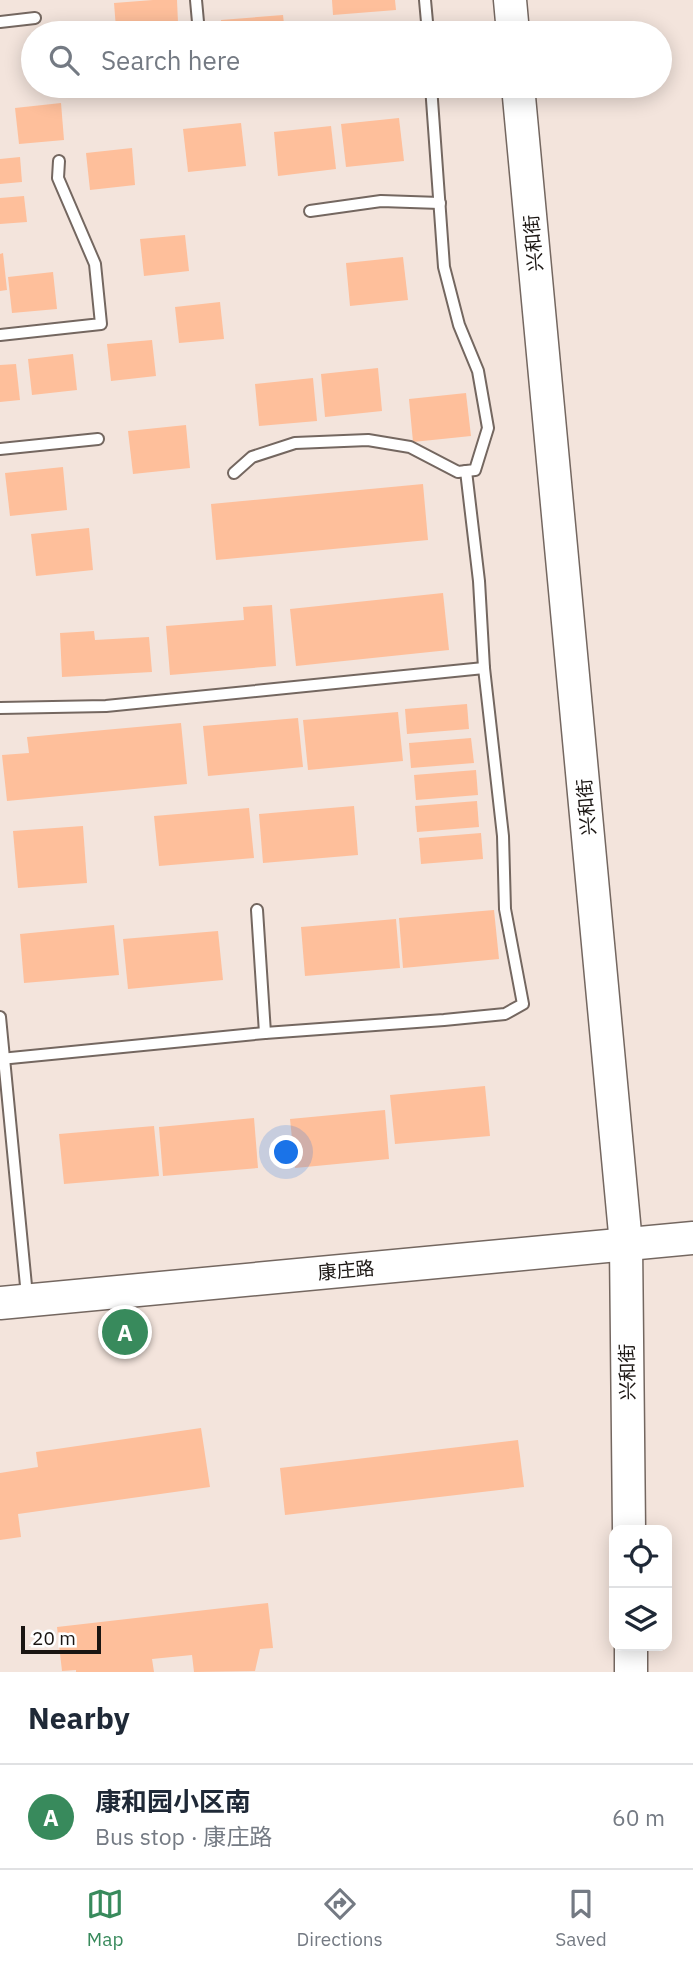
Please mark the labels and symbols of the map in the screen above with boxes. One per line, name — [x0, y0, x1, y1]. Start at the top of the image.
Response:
street label: 兴和街 — [519, 214, 547, 272]
street label: 兴和街 — [572, 778, 600, 836]
your location — [269, 1135, 303, 1169]
street label: 康庄路 — [317, 1256, 375, 1284]
pin: A — [102, 1306, 148, 1358]
street label: 兴和街 — [615, 1343, 639, 1401]
scale bar — [21, 1623, 102, 1655]

